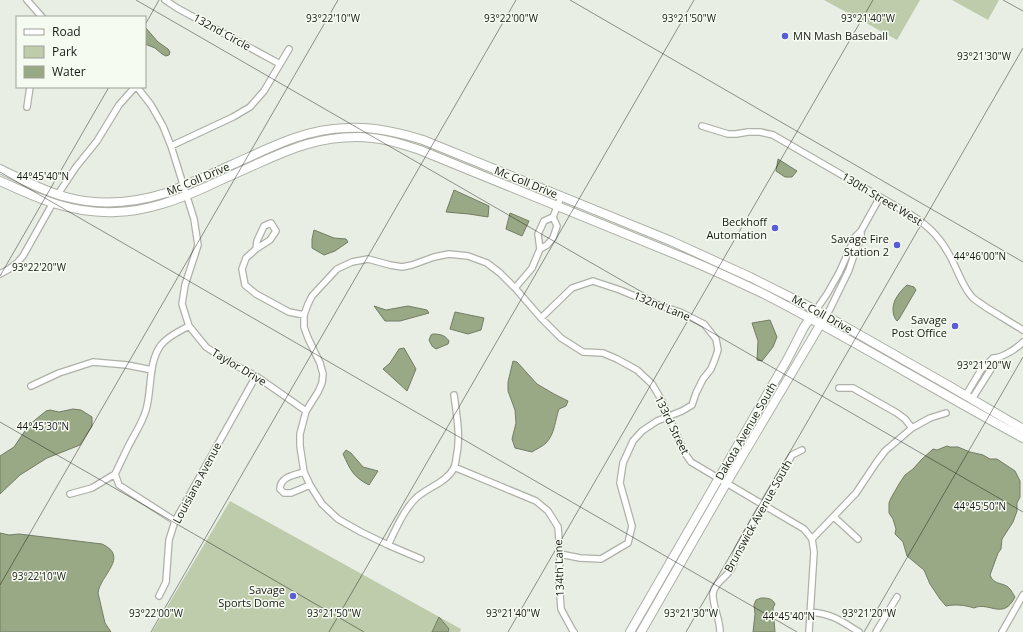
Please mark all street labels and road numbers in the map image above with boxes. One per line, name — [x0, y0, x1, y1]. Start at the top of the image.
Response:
street label: 132nd Circle — [191, 10, 254, 54]
street label: Mc Coll Drive — [164, 159, 232, 199]
street label: Mc Coll Drive — [492, 162, 560, 201]
street label: 130th Street West — [839, 169, 925, 229]
street label: 132nd Lane — [632, 287, 693, 324]
street label: Mc Coll Drive — [789, 291, 855, 336]
street label: Taylor Drive — [209, 344, 269, 389]
street label: Dakota Avenue South — [711, 379, 780, 482]
street label: 133rd Street — [652, 393, 693, 457]
street label: Louisiana Avenue — [169, 439, 224, 526]
street label: Brunswick Avenue South — [720, 457, 795, 575]
street label: 134th Lane — [550, 539, 567, 597]

